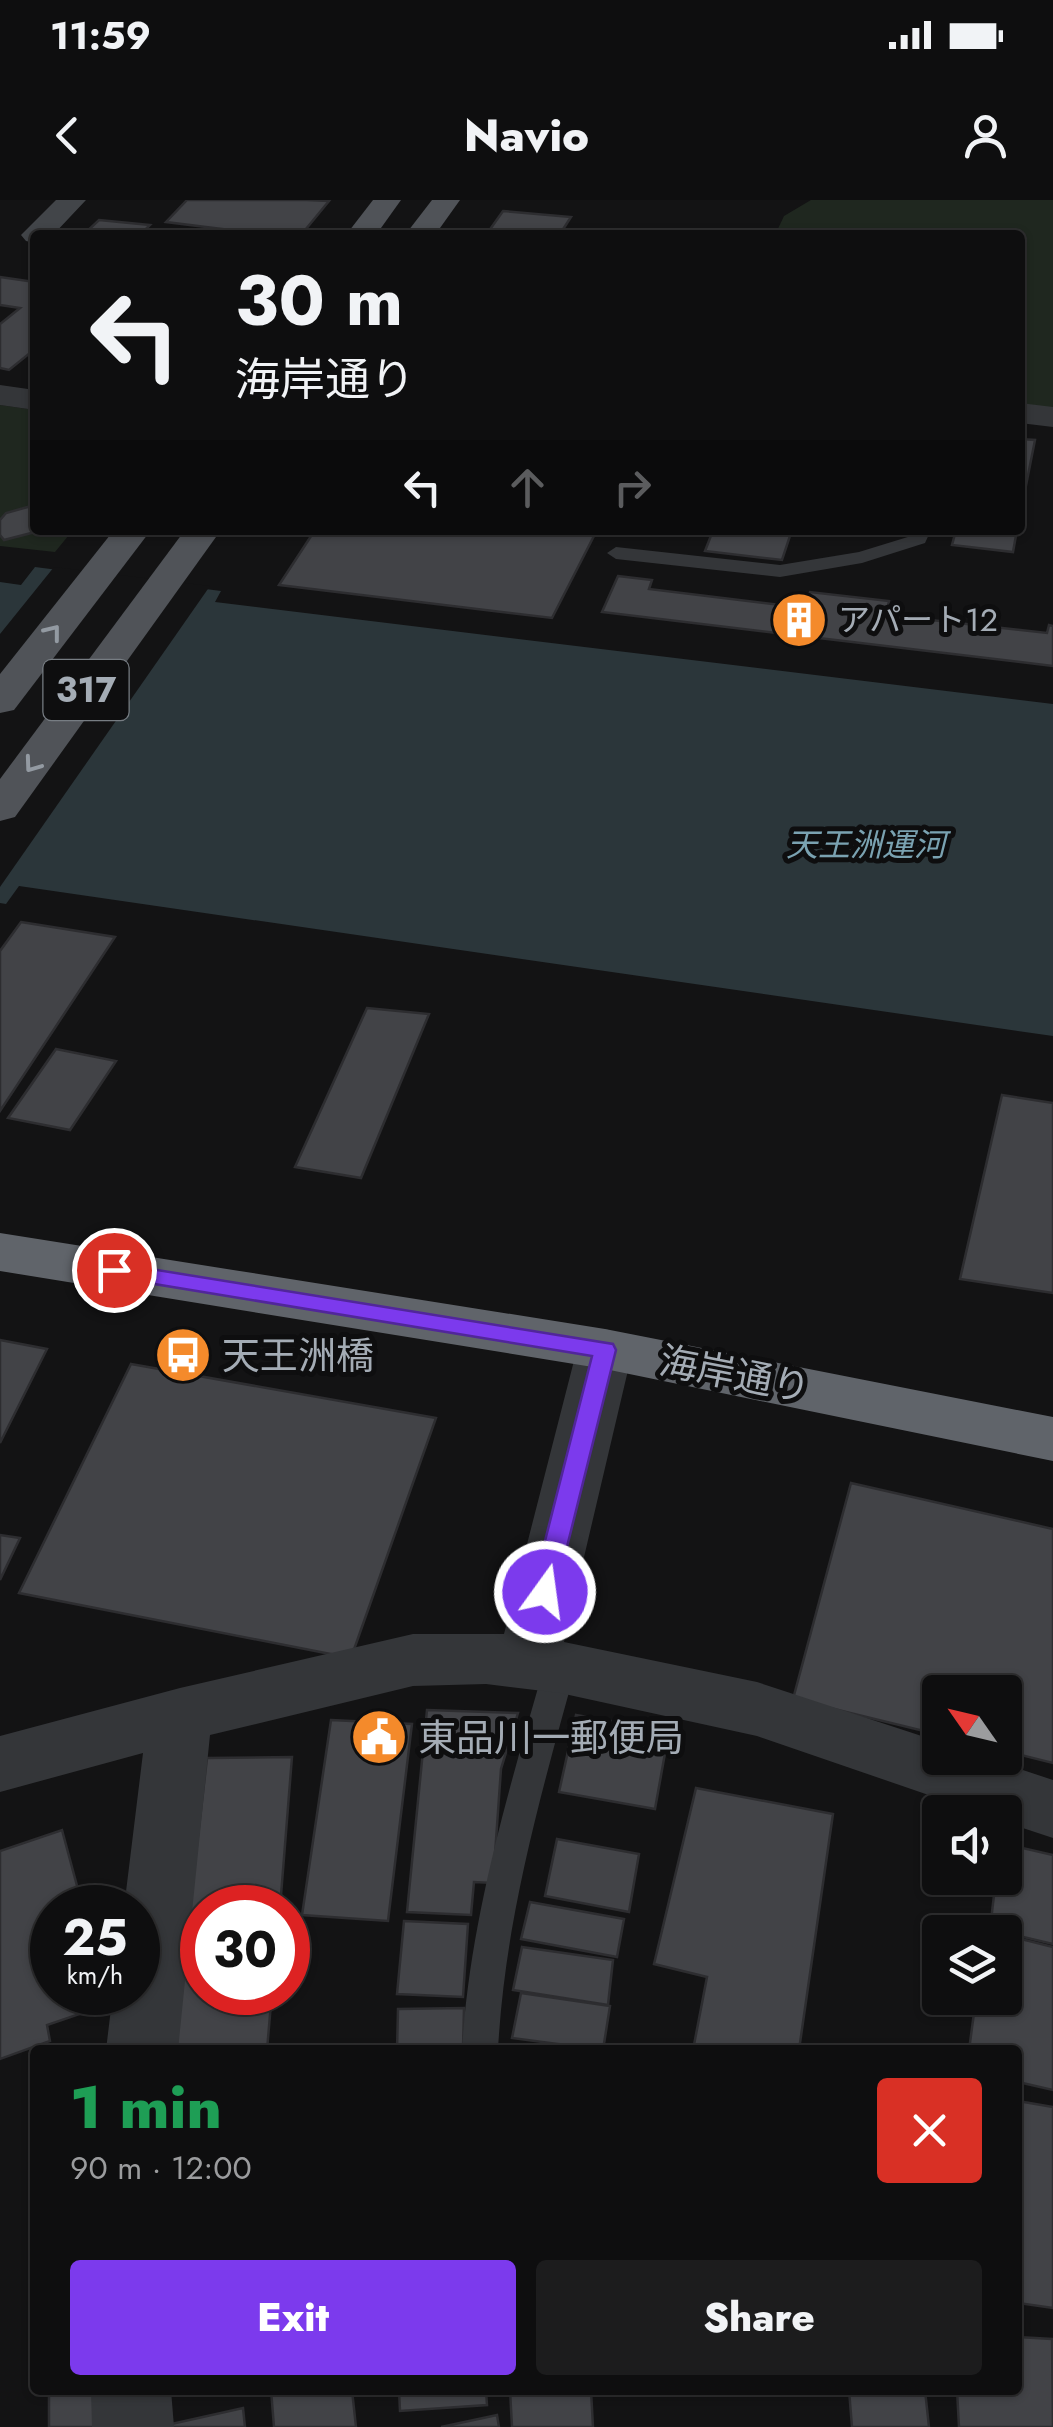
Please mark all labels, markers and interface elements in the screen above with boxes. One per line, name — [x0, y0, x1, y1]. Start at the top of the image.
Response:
text: 11:59 — [50, 8, 151, 63]
text: Navio — [464, 103, 589, 168]
icon: back — [40, 108, 95, 163]
icon: person — [958, 108, 1013, 163]
text: 30 m — [235, 250, 403, 351]
icon: left — [70, 270, 200, 400]
text: 海岸通り — [235, 347, 415, 412]
icon: left — [395, 460, 450, 515]
icon: ahead — [500, 460, 555, 515]
icon: right — [605, 460, 660, 515]
building icon: アパート12 — [769, 590, 829, 650]
place label: アパート12 — [838, 597, 998, 643]
one-way arrow — [41, 626, 59, 644]
road number: 317 — [44, 660, 128, 720]
one-way arrow — [25, 753, 44, 772]
water label: 天王洲運河 — [786, 822, 952, 868]
pin — [72, 1228, 157, 1313]
icon: arrive — [87, 1243, 142, 1298]
bus stop icon: 天王洲橋 — [153, 1325, 213, 1385]
place label: 天王洲橋 — [222, 1328, 374, 1383]
street label: 海岸通り — [655, 1333, 815, 1415]
position arrow — [493, 1540, 597, 1644]
north arrow — [922, 1675, 1022, 1775]
map controls — [922, 1675, 1022, 2015]
public building icon: 東品川一郵便局 — [349, 1707, 409, 1767]
place label: 東品川一郵便局 — [418, 1710, 684, 1765]
button: sound — [922, 1795, 1022, 1895]
speed limit sign: 30 — [180, 1885, 310, 2015]
text: 25 — [62, 1901, 128, 1974]
button: layers — [922, 1915, 1022, 2015]
text: km/h — [67, 1957, 123, 1993]
text: 1 min — [70, 2064, 222, 2151]
button: close — [877, 2078, 982, 2183]
text: 90 m · 12:00 — [70, 2145, 252, 2191]
button: Exit — [70, 2260, 516, 2375]
button: Share — [536, 2260, 982, 2375]

